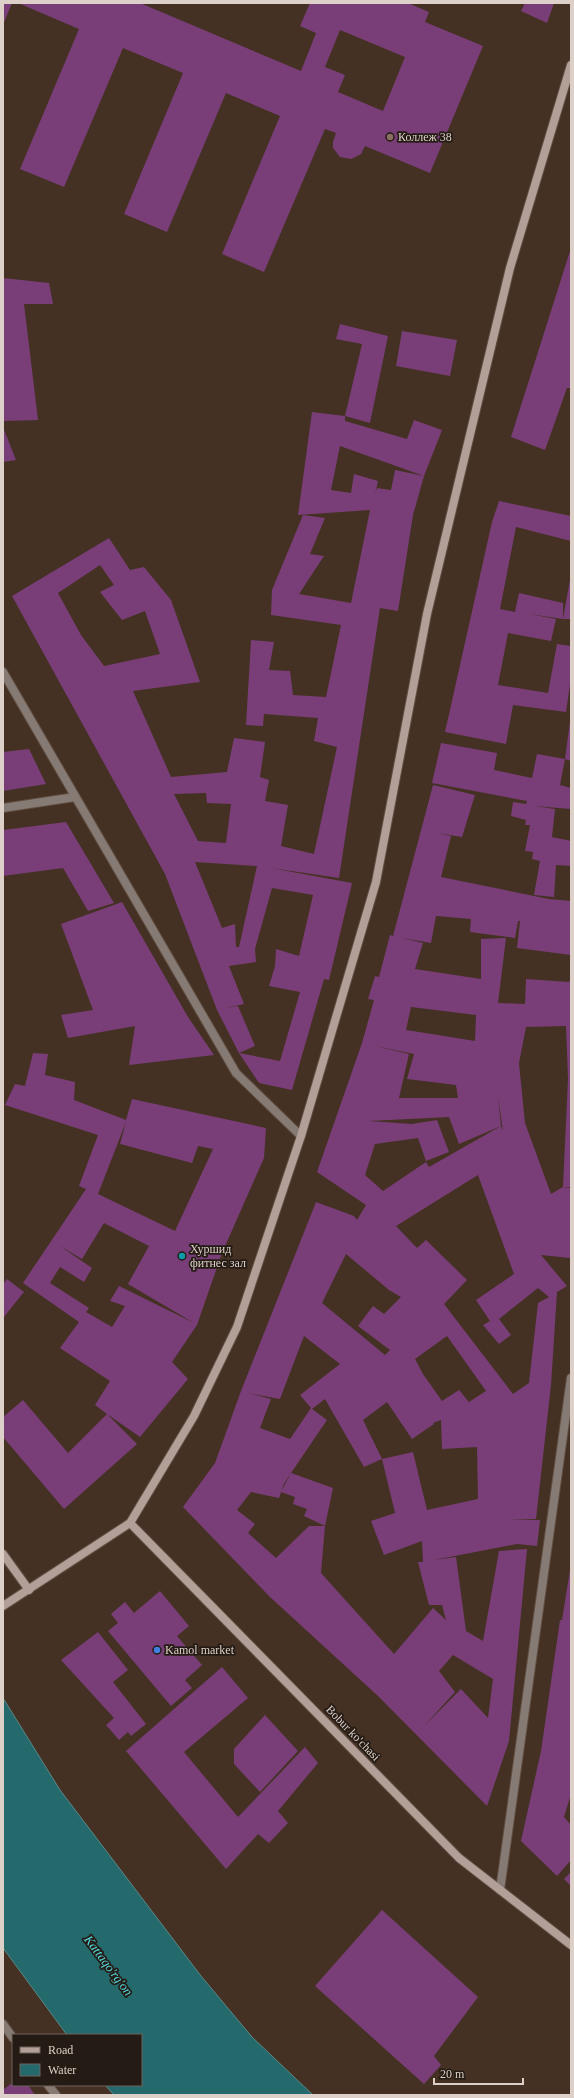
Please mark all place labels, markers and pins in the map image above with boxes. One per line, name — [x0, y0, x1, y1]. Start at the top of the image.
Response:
place label: Коллеж 38 — [398, 130, 452, 144]
marker: Коллеж 38 — [385, 132, 395, 142]
place label: Хуршид фитнес зал — [190, 1242, 246, 1270]
marker: Хуршид фитнес зал — [177, 1251, 187, 1261]
place label: Kamol market — [165, 1643, 235, 1657]
marker: Kamol market — [152, 1645, 162, 1655]

